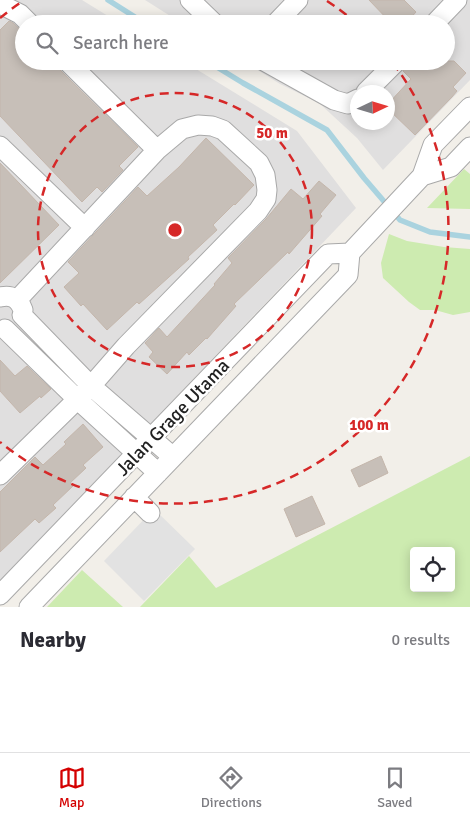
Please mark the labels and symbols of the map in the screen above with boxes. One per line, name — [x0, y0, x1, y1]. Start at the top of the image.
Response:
north arrow — [350, 85, 395, 130]
text: 50 m — [256, 124, 288, 142]
centre of rings — [166, 221, 184, 239]
street label: Jalan Grage Utama — [111, 354, 235, 481]
text: 100 m — [349, 416, 389, 434]

